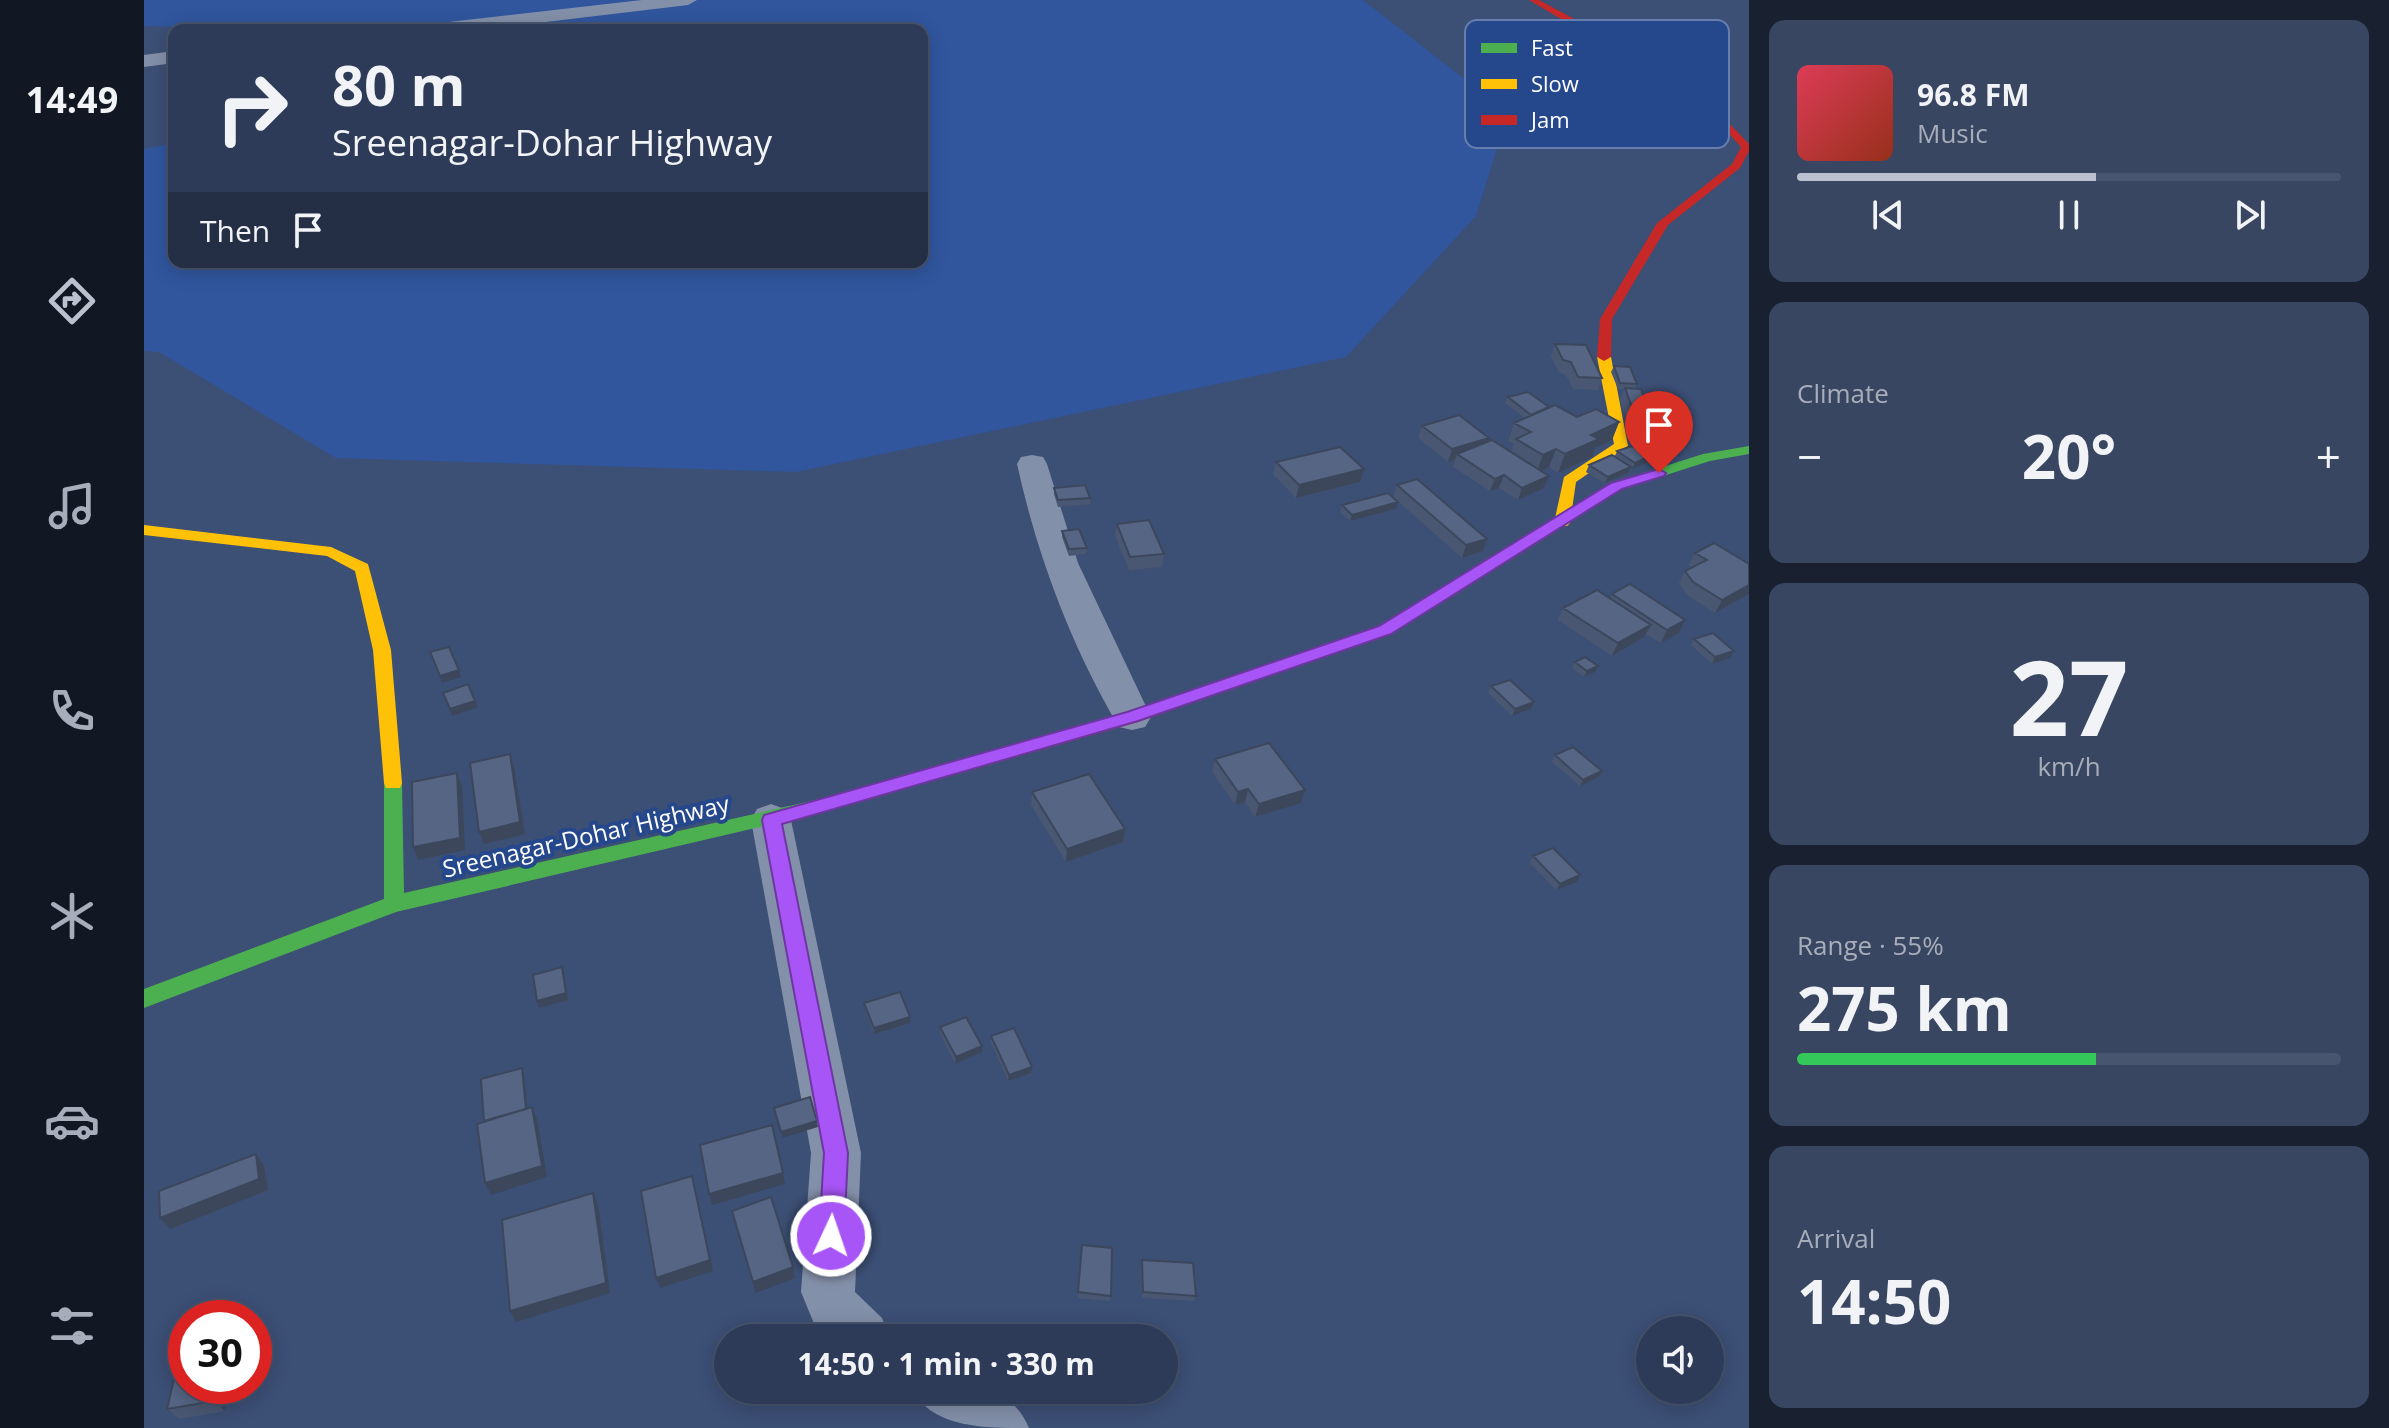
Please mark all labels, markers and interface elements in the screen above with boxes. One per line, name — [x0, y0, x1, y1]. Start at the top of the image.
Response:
legend — [1465, 20, 1729, 148]
text: Fast — [1531, 32, 1573, 62]
text: 80 m — [332, 46, 466, 122]
icon: right — [200, 56, 304, 160]
text: Slow — [1531, 68, 1579, 98]
text: 96.8 FM — [1917, 74, 2030, 115]
text: 14:49 — [26, 75, 118, 124]
text: Jam — [1529, 104, 1570, 134]
text: Music — [1917, 115, 1988, 151]
text: Sreenagar-Dohar Highway — [332, 118, 772, 167]
icon: previous — [1866, 193, 1910, 237]
icon: pause — [2047, 193, 2091, 237]
icon: next — [2228, 193, 2272, 237]
icon: arrive — [286, 208, 330, 252]
text: Then — [200, 210, 270, 251]
icon: directions — [44, 273, 100, 329]
text: Climate — [1797, 375, 1889, 411]
pin — [1625, 391, 1693, 473]
icon: arrive — [1637, 403, 1681, 447]
text: 20° — [2022, 415, 2116, 497]
text: − — [1797, 426, 1822, 486]
text: + — [2316, 426, 2341, 486]
icon: music — [44, 478, 100, 534]
text: 27 — [2010, 625, 2128, 766]
icon: phone — [44, 683, 100, 739]
text: km/h — [2037, 748, 2101, 784]
street label: Sreenagar-Dohar Highway — [439, 786, 733, 885]
icon: climate — [44, 888, 100, 944]
text: Range · 55% — [1797, 927, 1944, 963]
text: 275 km — [1797, 967, 2012, 1049]
icon: car — [44, 1093, 100, 1149]
position arrow — [789, 1194, 873, 1278]
text: Arrival — [1797, 1220, 1875, 1256]
text: 14:50 — [1797, 1260, 1951, 1342]
icon: filters — [44, 1298, 100, 1354]
speed limit sign: 30 — [168, 1300, 272, 1404]
map controls — [1636, 1316, 1724, 1404]
button: sound — [1636, 1316, 1724, 1404]
text: 14:50 · 1 min · 330 m — [797, 1343, 1095, 1384]

